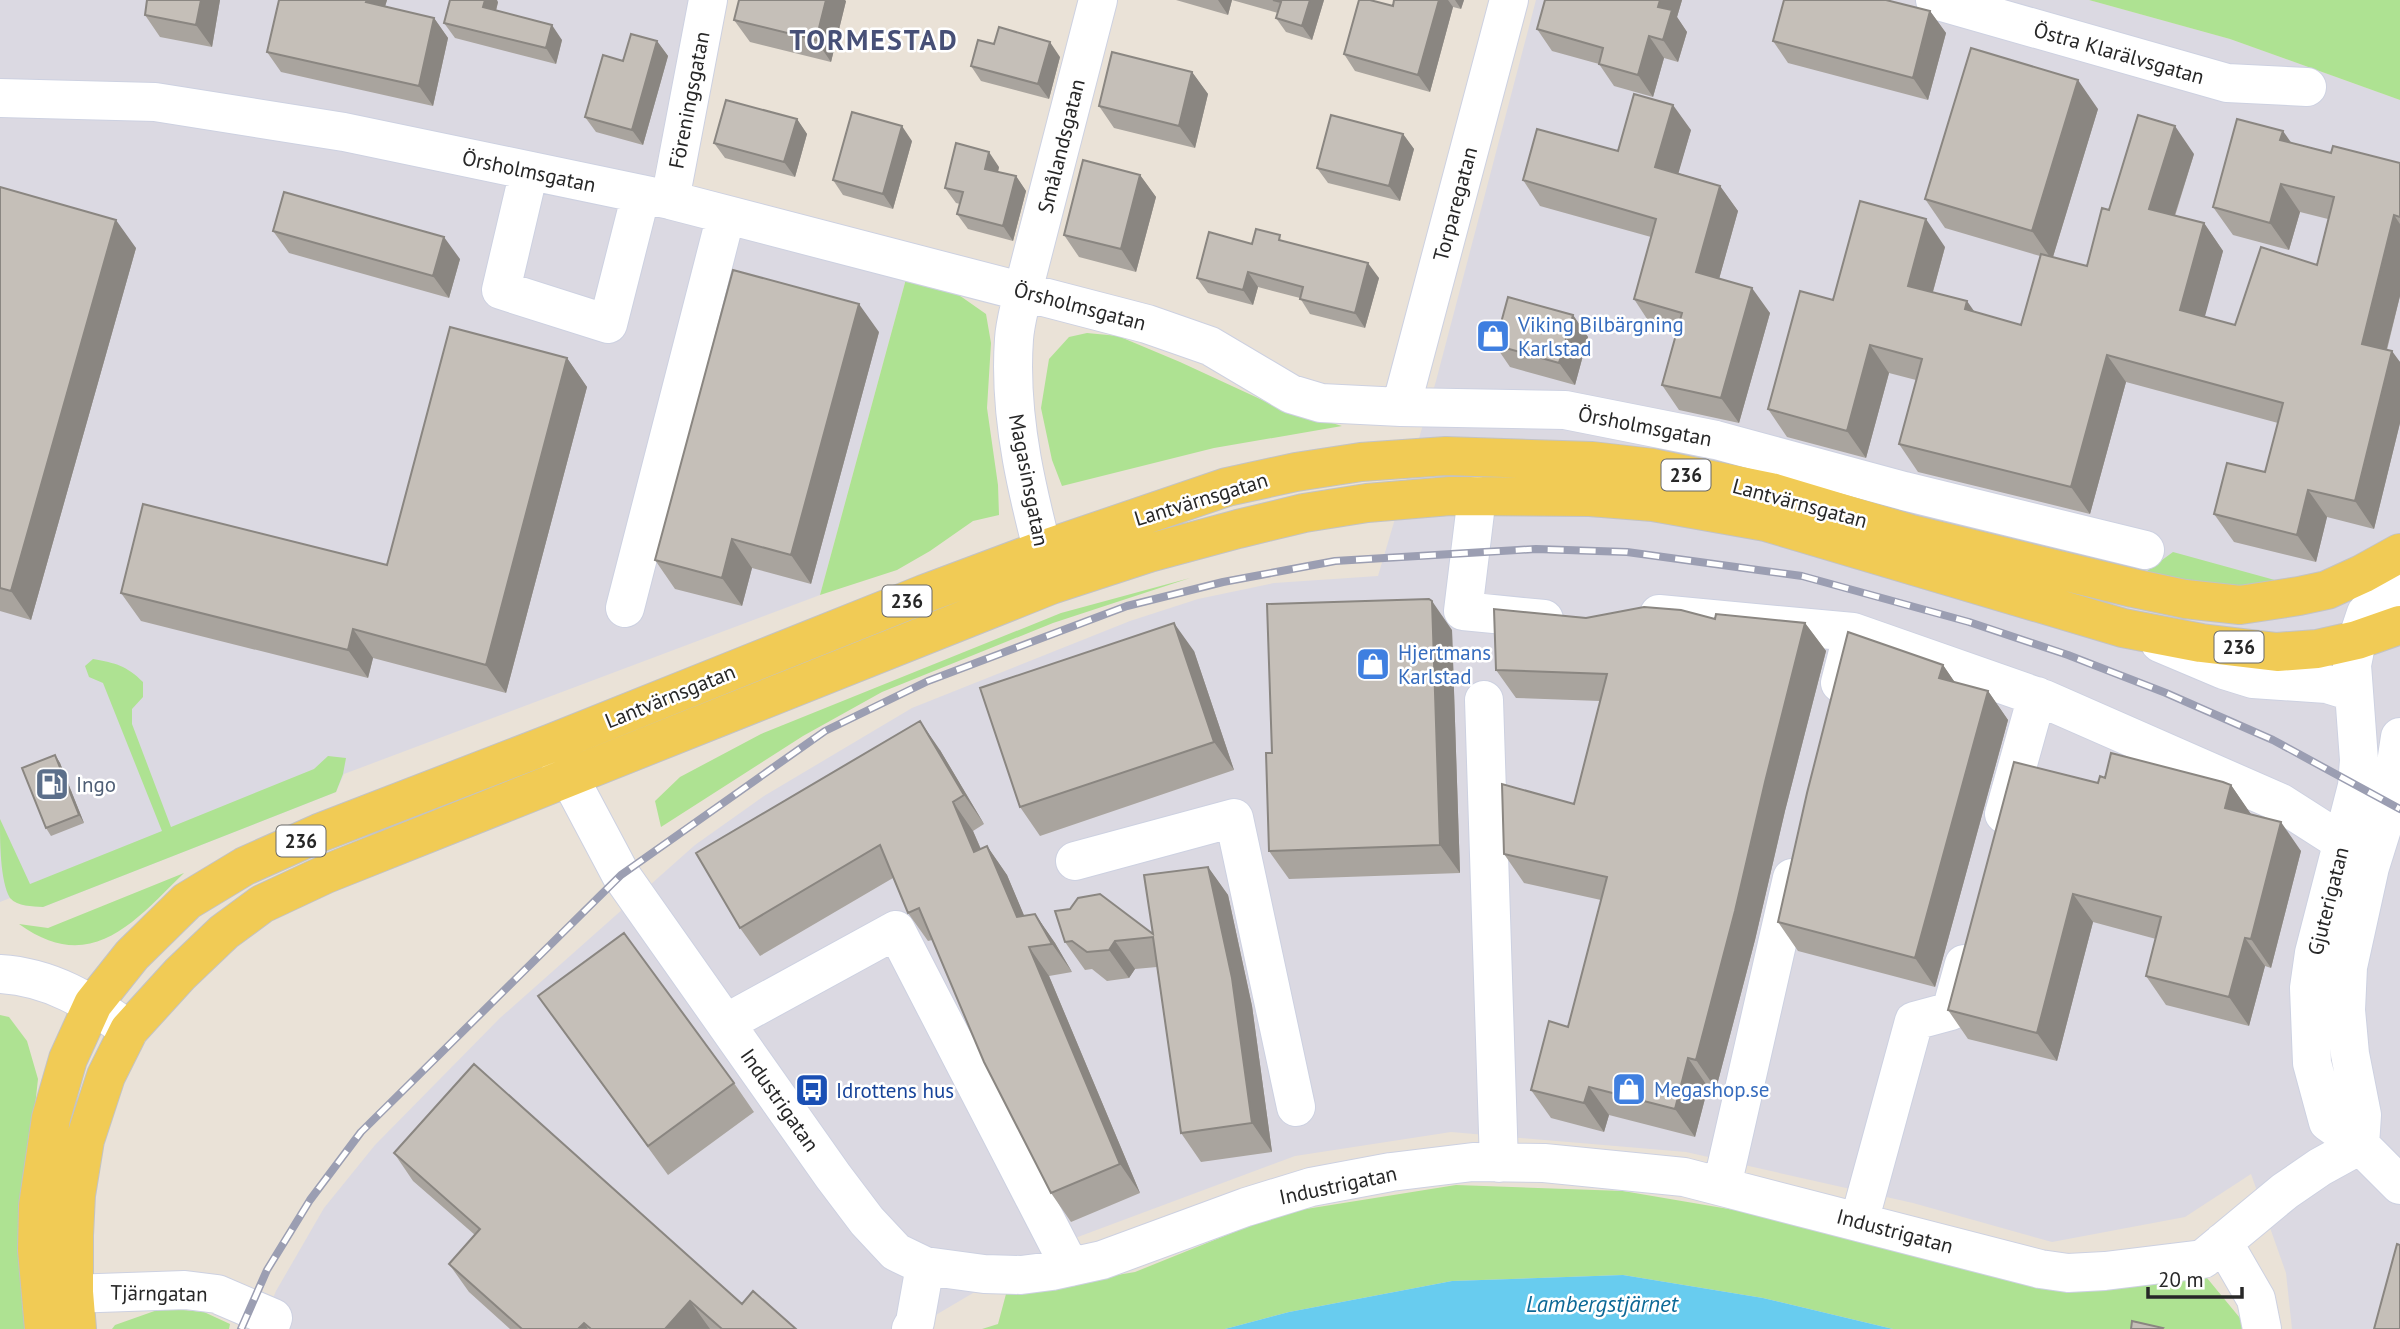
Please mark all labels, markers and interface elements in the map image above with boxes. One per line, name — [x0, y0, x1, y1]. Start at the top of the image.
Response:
street label: Östra Klarälvsgatan — [2031, 16, 2207, 90]
district label: TORMESTAD — [789, 21, 959, 58]
street label: Föreningsgatan — [662, 29, 716, 171]
street label: Smålandsgatan — [1031, 76, 1091, 216]
street label: Örsholmsgatan — [460, 144, 598, 198]
street label: Torparegatan — [1427, 144, 1483, 264]
street label: Örsholmsgatan — [1011, 275, 1149, 337]
place label: Viking Bilbärgning Karlstad — [1517, 311, 1684, 362]
shop icon: Viking Bilbärgning Karlstad — [1474, 317, 1512, 355]
street label: Örsholmsgatan — [1576, 400, 1714, 452]
street label: Magasinsgatan — [1003, 412, 1055, 548]
road number: 236 — [1662, 460, 1710, 490]
street label: Lantvärnsgatan — [1131, 466, 1271, 532]
street label: Lantvärnsgatan — [1730, 472, 1870, 534]
road number: 236 — [883, 586, 932, 616]
road number: 236 — [2214, 632, 2264, 662]
place label: Hjertmans Karlstad — [1398, 639, 1491, 690]
shop icon: Hjertmans Karlstad — [1354, 645, 1392, 683]
street label: Lantvärnsgatan — [601, 658, 739, 734]
fuel station icon: Ingo — [33, 765, 71, 803]
place label: Ingo — [76, 771, 116, 798]
road number: 236 — [276, 826, 326, 856]
street label: Gjuterigatan — [2301, 844, 2355, 958]
street label: Industrigatan — [735, 1043, 825, 1157]
shop icon: Megashop.se — [1610, 1070, 1648, 1108]
bus stop icon: Idrottens hus — [793, 1071, 831, 1109]
place label: Megashop.se — [1654, 1076, 1769, 1103]
place label: Idrottens hus — [836, 1077, 954, 1104]
street label: Industrigatan — [1277, 1159, 1399, 1211]
street label: Industrigatan — [1834, 1202, 1956, 1260]
scale bar — [2148, 1256, 2242, 1300]
text: 20 m — [2158, 1266, 2204, 1293]
street label: Tjärngatan — [110, 1279, 208, 1307]
water label: Lambergstjärnet — [1526, 1289, 1680, 1318]

